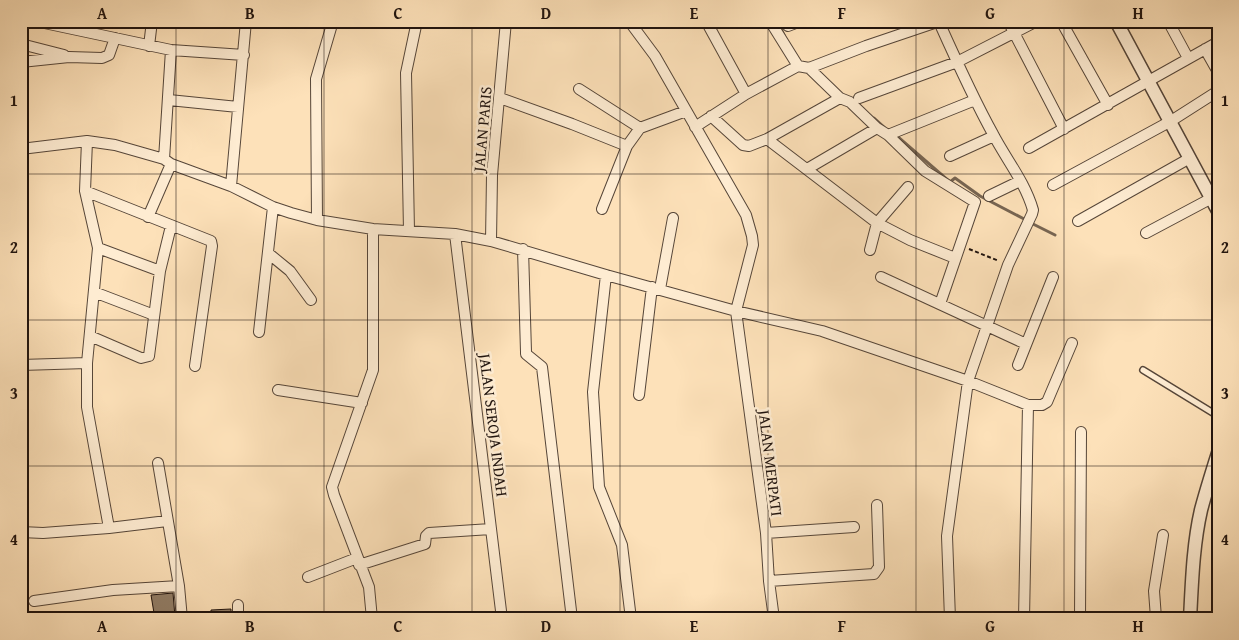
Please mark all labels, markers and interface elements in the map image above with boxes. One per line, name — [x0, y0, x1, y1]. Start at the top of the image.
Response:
text: A — [97, 1, 108, 25]
text: B — [245, 1, 255, 25]
text: C — [393, 1, 403, 25]
text: D — [541, 1, 551, 25]
text: E — [690, 1, 699, 25]
text: F — [838, 1, 846, 25]
text: G — [985, 1, 995, 25]
text: H — [1132, 1, 1144, 25]
street label: JALAN PARIS — [466, 85, 498, 175]
text: 1 — [10, 88, 18, 112]
text: 1 — [1221, 88, 1229, 112]
text: 2 — [10, 235, 18, 259]
text: 2 — [1221, 235, 1229, 259]
street label: JALAN SEROJA INDAH — [473, 350, 515, 498]
text: 3 — [10, 381, 18, 405]
text: 3 — [1221, 381, 1229, 405]
street label: JALAN MERPATI — [752, 406, 789, 518]
text: 4 — [10, 527, 18, 551]
text: 4 — [1221, 527, 1229, 551]
text: A — [97, 614, 108, 638]
text: B — [245, 614, 255, 638]
text: C — [393, 614, 403, 638]
text: D — [541, 614, 551, 638]
text: E — [690, 614, 699, 638]
text: F — [838, 614, 846, 638]
text: G — [985, 614, 995, 638]
text: H — [1132, 614, 1144, 638]

